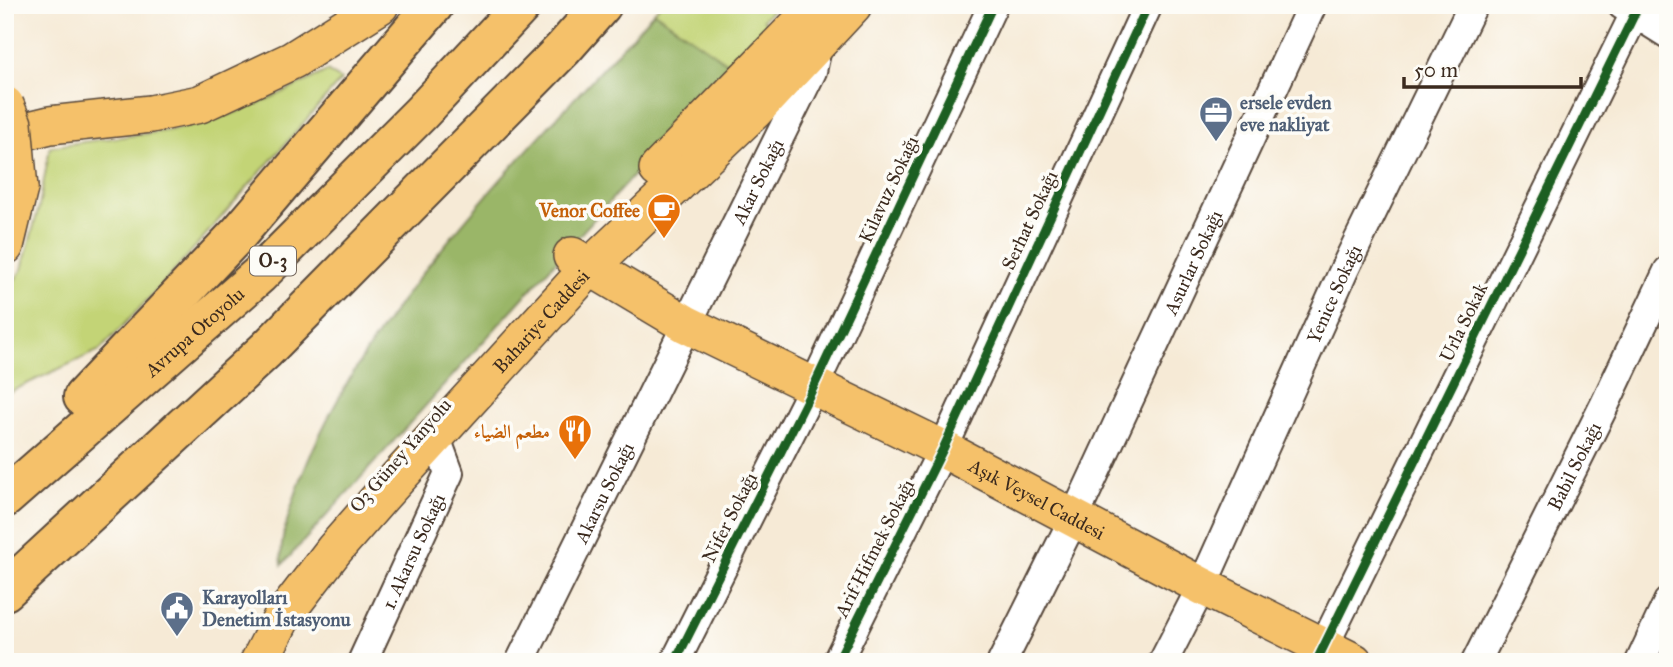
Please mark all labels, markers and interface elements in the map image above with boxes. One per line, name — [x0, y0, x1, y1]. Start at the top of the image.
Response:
scale bar — [1404, 46, 1580, 90]
text: 50 m — [1414, 57, 1459, 83]
place label: ersele evden eve nakliyat — [1240, 91, 1332, 137]
office icon: ersele evden eve nakliyat — [1197, 94, 1235, 143]
street label: Kilavuz Sokağı — [854, 132, 924, 247]
street label: Akar Sokağı — [727, 135, 789, 229]
street label: Serhat Sokağı — [996, 167, 1063, 274]
cafe icon: Venor Coffee — [645, 191, 683, 240]
place label: Venor Coffee — [538, 199, 640, 222]
street label: Asurlar Sokağı — [1159, 206, 1227, 319]
street label: Yenice Sokağı — [1302, 241, 1367, 347]
road number: O-3 — [250, 246, 296, 276]
street label: Bahariye Caddesi — [488, 265, 594, 378]
street label: Urla Sokak — [1434, 279, 1492, 365]
street label: Avrupa Otoyolu — [140, 282, 249, 383]
street label: O3 Güney Yanyolu — [345, 394, 456, 517]
restaurant icon: مطعم الضياء — [556, 412, 594, 461]
street label: Babil Sokağı — [1543, 418, 1606, 514]
place label: مطعم الضياء — [474, 420, 550, 449]
street label: Akarsu Sokağı — [569, 439, 639, 548]
street label: Aşık Veysel Caddesi — [964, 453, 1109, 545]
street label: Nifer Sokağı — [697, 468, 763, 567]
street label: Arif Hifmek Sokağı — [829, 475, 920, 622]
street label: 1. Akarsu Sokağı — [377, 490, 450, 613]
place label: Karayolları Denetim İstasyonu — [202, 586, 352, 632]
public building icon: Karayolları Denetim İstasyonu — [158, 589, 196, 638]

